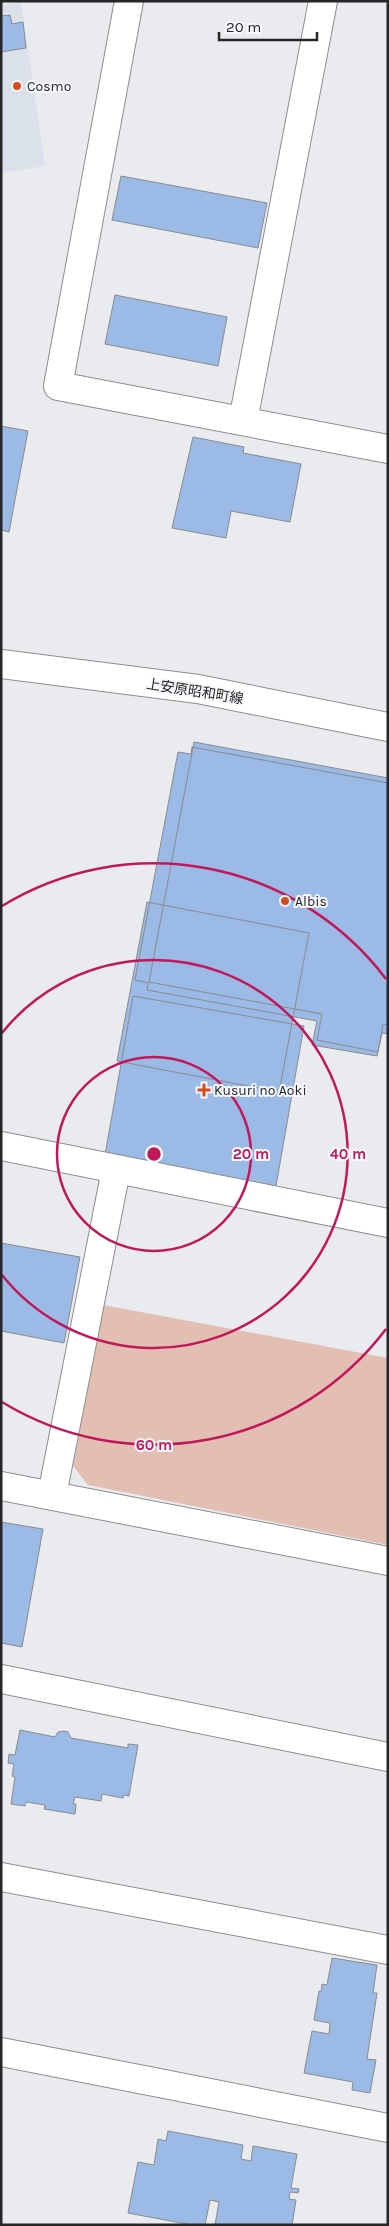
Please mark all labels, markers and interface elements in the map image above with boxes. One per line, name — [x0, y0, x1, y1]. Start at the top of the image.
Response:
scale bar — [219, 10, 316, 42]
text: 20 m — [226, 18, 261, 36]
place label: Cosmo — [27, 78, 71, 95]
marker: Cosmo — [11, 80, 23, 92]
street label: 上安原昭和町線 — [145, 675, 245, 708]
place label: Albis — [295, 893, 327, 910]
marker: Albis — [279, 895, 291, 907]
place label: Kusuri no Aoki — [214, 1082, 307, 1099]
marker: Kusuri no Aoki — [198, 1084, 210, 1096]
centre of rings — [145, 1145, 163, 1163]
text: 20 m — [233, 1145, 269, 1163]
text: 40 m — [330, 1145, 366, 1163]
text: 60 m — [136, 1436, 172, 1454]

